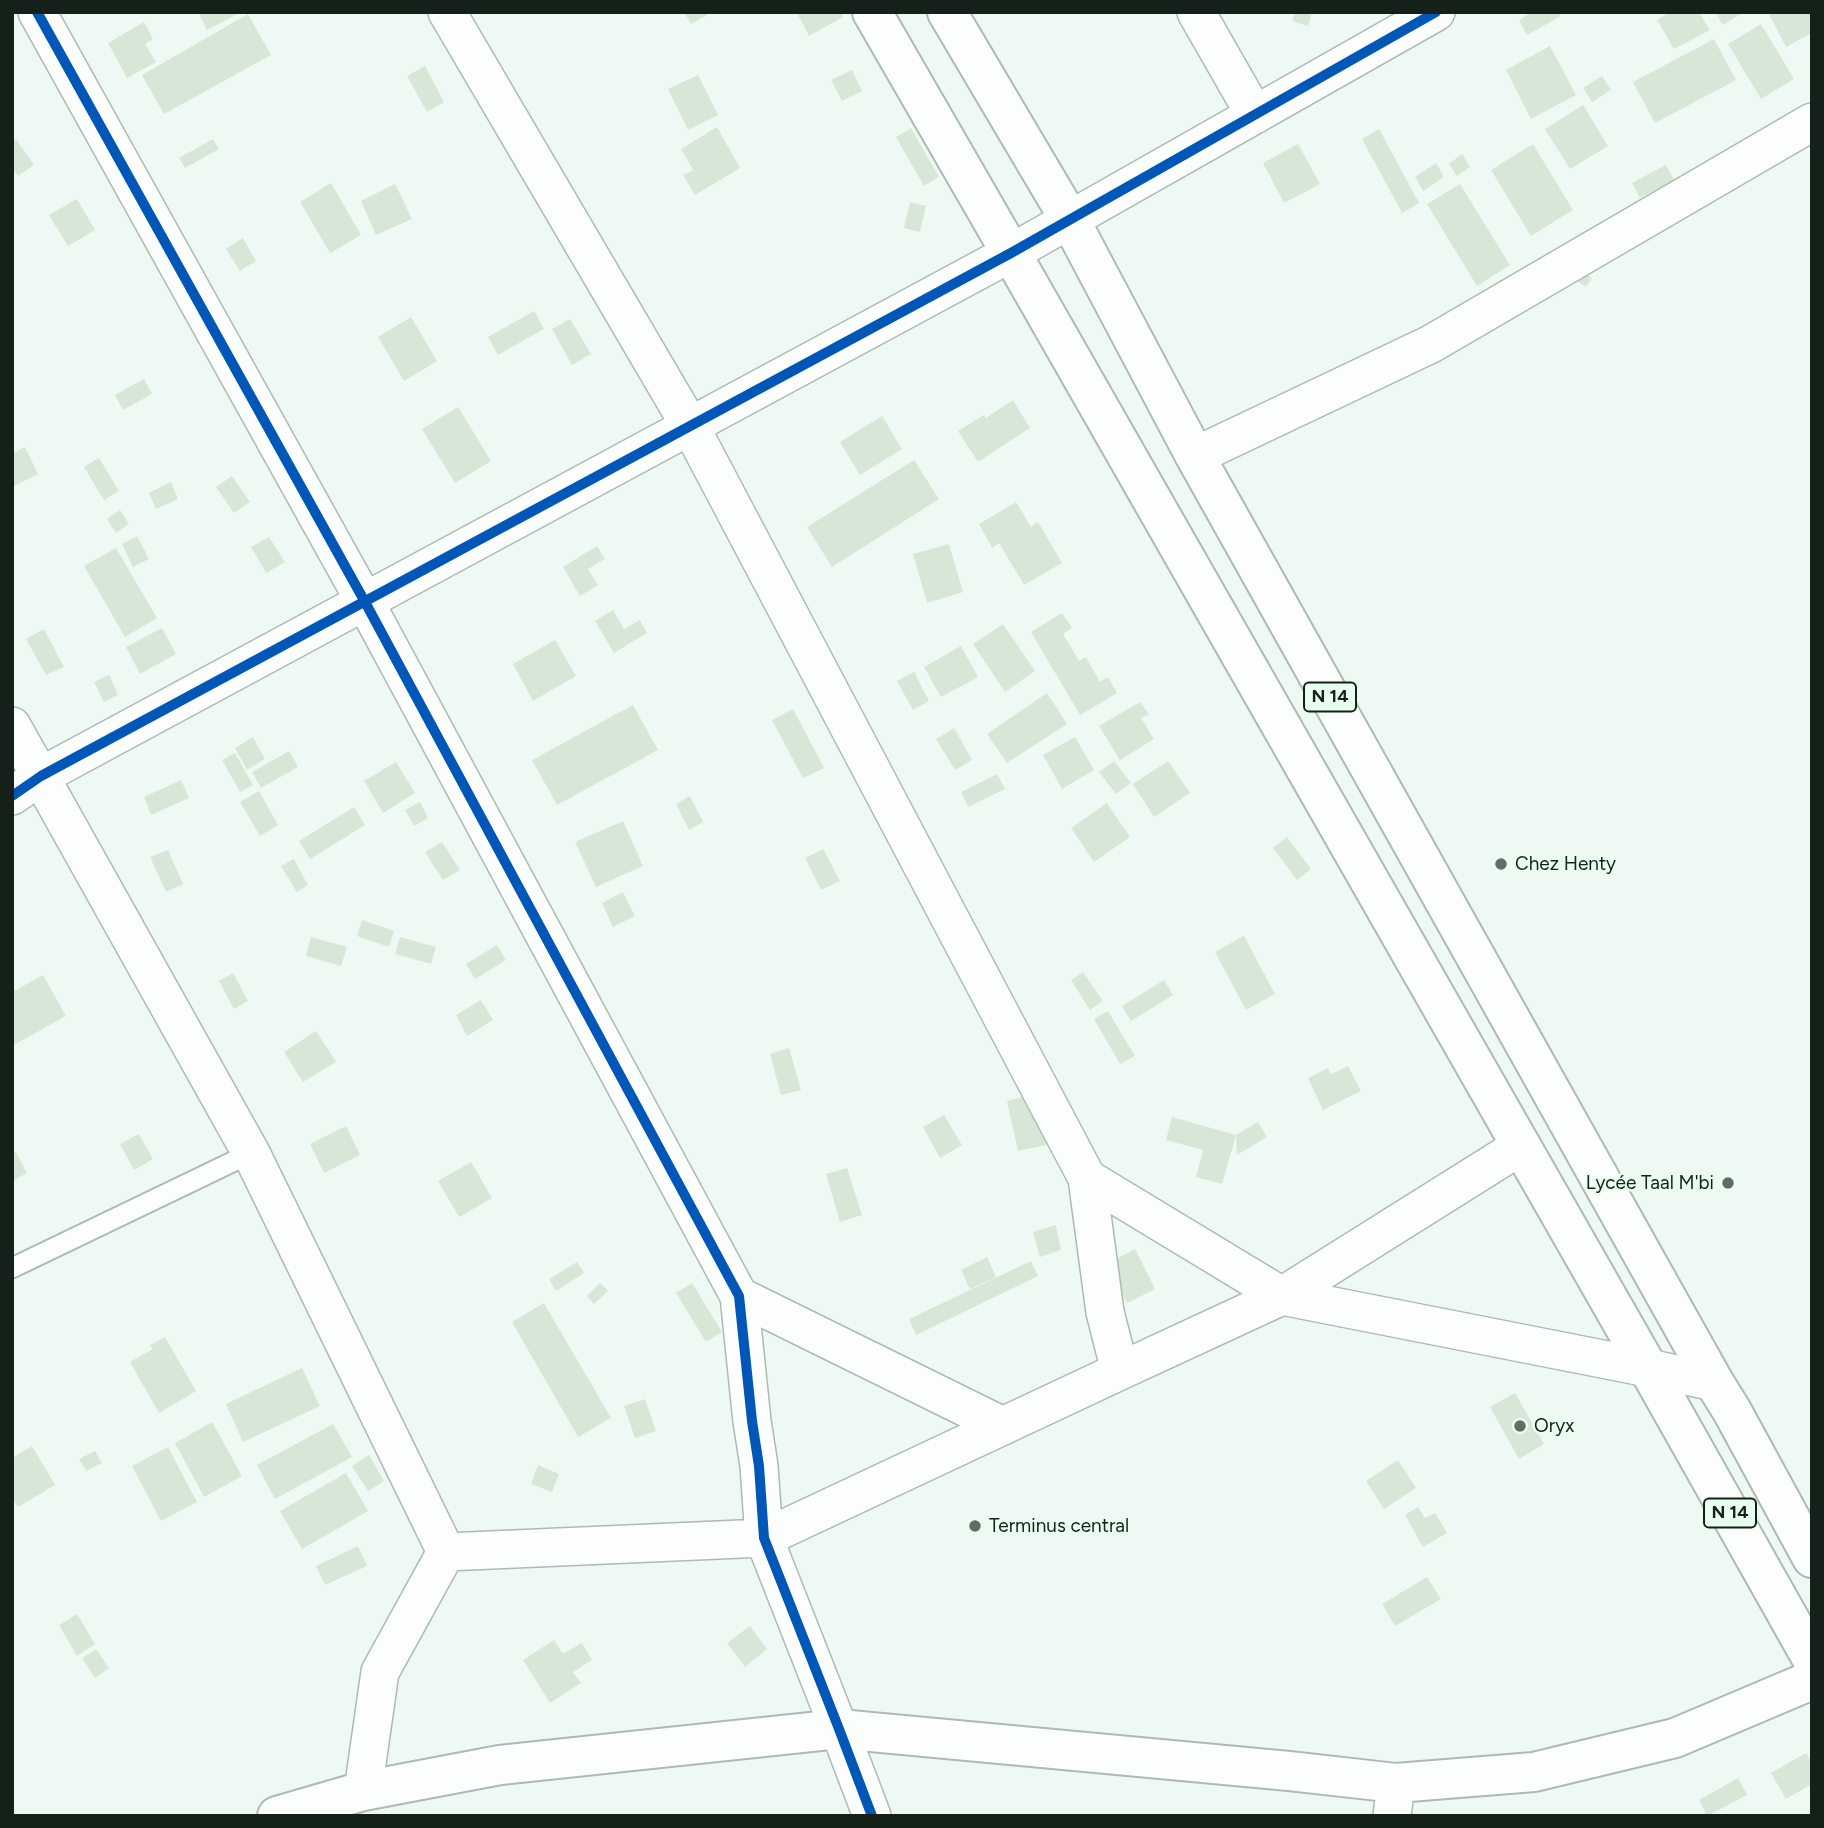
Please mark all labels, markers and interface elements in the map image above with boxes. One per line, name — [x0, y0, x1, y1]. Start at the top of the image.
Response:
road number: N 14 — [1304, 682, 1356, 712]
place label: Chez Henty — [1515, 853, 1616, 875]
marker: Chez Henty — [1493, 856, 1509, 872]
place label: Lycée Taal M'bi — [1586, 1172, 1714, 1194]
marker: Lycée Taal M'bi — [1720, 1175, 1736, 1191]
place label: Oryx — [1534, 1415, 1574, 1437]
marker: Oryx — [1512, 1418, 1528, 1434]
road number: N 14 — [1704, 1498, 1756, 1528]
place label: Terminus central — [989, 1515, 1129, 1537]
marker: Terminus central — [967, 1518, 983, 1534]

